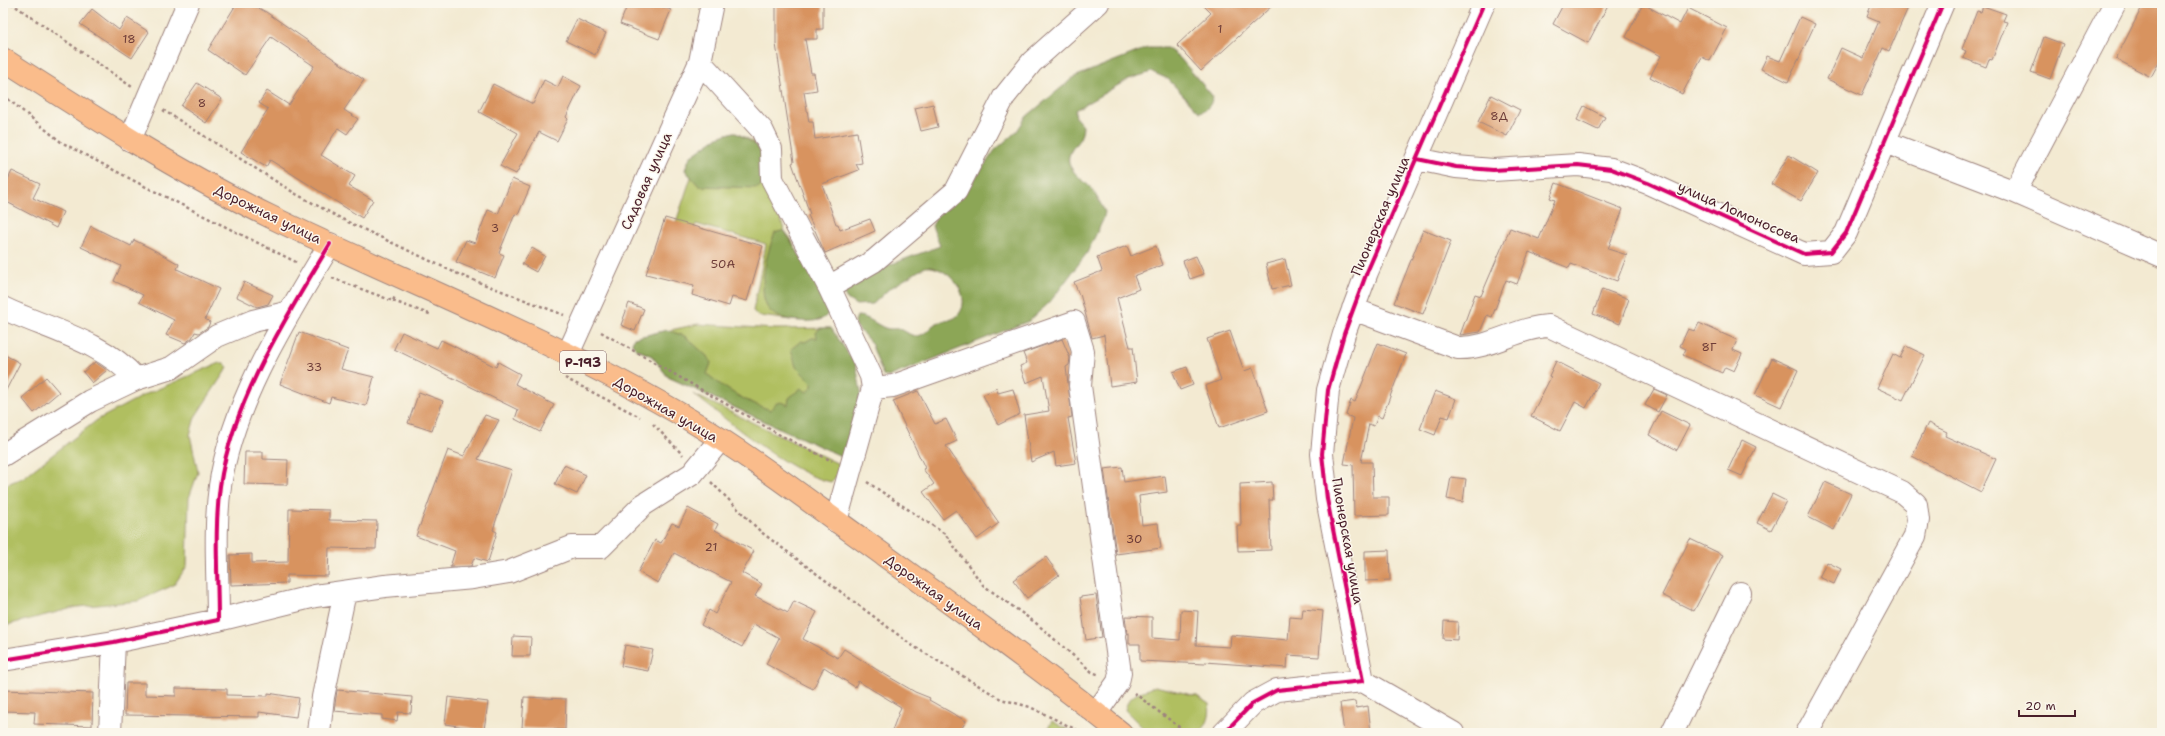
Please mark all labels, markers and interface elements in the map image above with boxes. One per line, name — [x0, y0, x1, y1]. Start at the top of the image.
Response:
house number: 1 — [1217, 21, 1223, 37]
house number: 18 — [122, 31, 136, 47]
house number: 8 — [198, 95, 206, 111]
house number: 8Д — [1490, 108, 1508, 124]
street label: Садовая улица — [616, 129, 676, 233]
street label: Пионерская улица — [1347, 153, 1413, 278]
street label: улица Ломоносова — [1675, 177, 1803, 247]
street label: Дорожная улица — [211, 180, 325, 248]
house number: 3 — [491, 220, 499, 236]
house number: 50А — [711, 256, 735, 272]
house number: 8Г — [1702, 339, 1717, 355]
road number: Р-193 — [560, 351, 606, 373]
house number: 33 — [306, 359, 322, 375]
street label: Дорожная улица — [611, 372, 721, 446]
street label: Пионерская улица — [1328, 476, 1368, 606]
house number: 30 — [1126, 531, 1142, 547]
house number: 21 — [705, 539, 717, 555]
street label: Дорожная улица — [881, 550, 987, 634]
scale bar — [2019, 692, 2075, 718]
text: 20 m — [2025, 698, 2056, 714]

